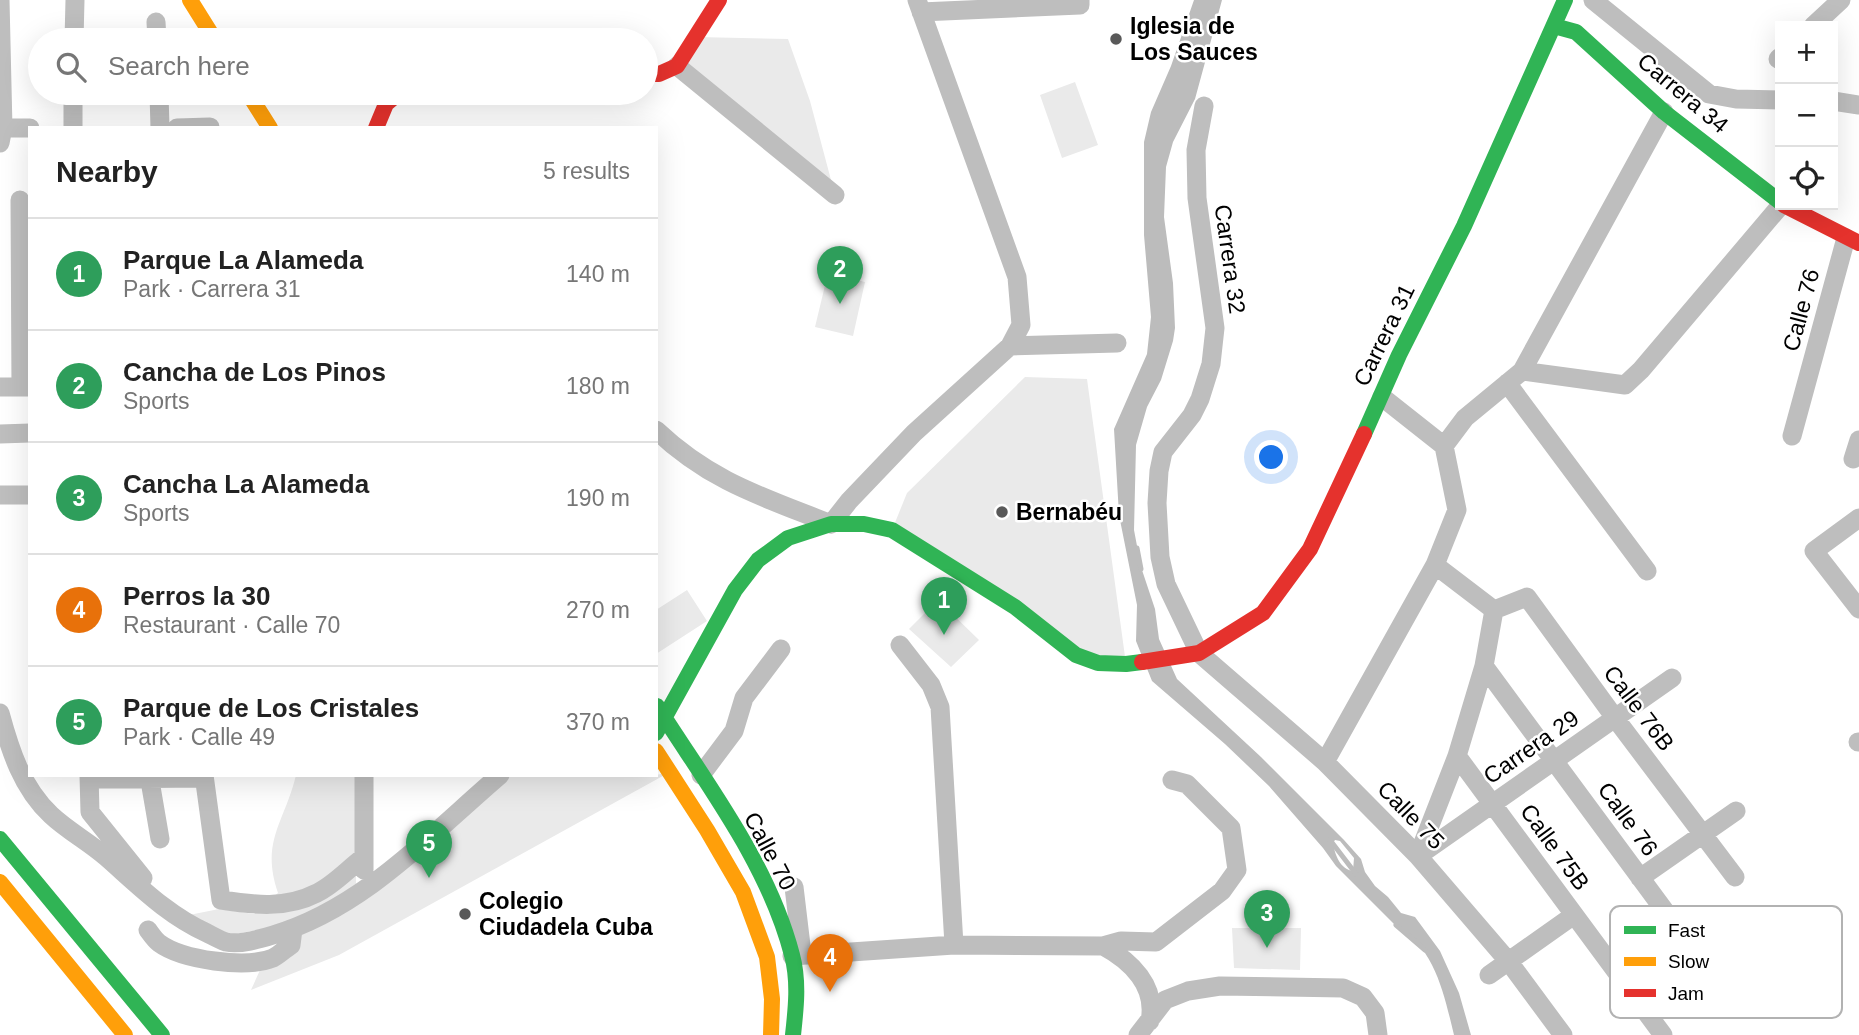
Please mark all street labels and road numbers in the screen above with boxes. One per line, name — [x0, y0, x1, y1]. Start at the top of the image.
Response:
street label: Carrera 34 — [1633, 48, 1734, 138]
street label: Carrera 32 — [1209, 203, 1251, 315]
street label: Calle 76 — [1778, 266, 1824, 354]
street label: Carrera 31 — [1348, 280, 1420, 390]
street label: Calle 76B — [1599, 660, 1679, 756]
street label: Carrera 29 — [1479, 705, 1583, 789]
street label: Calle 75 — [1372, 776, 1450, 854]
street label: Calle 76 — [1593, 777, 1663, 861]
street label: Calle 75B — [1515, 799, 1595, 895]
street label: Calle 70 — [739, 808, 801, 894]

